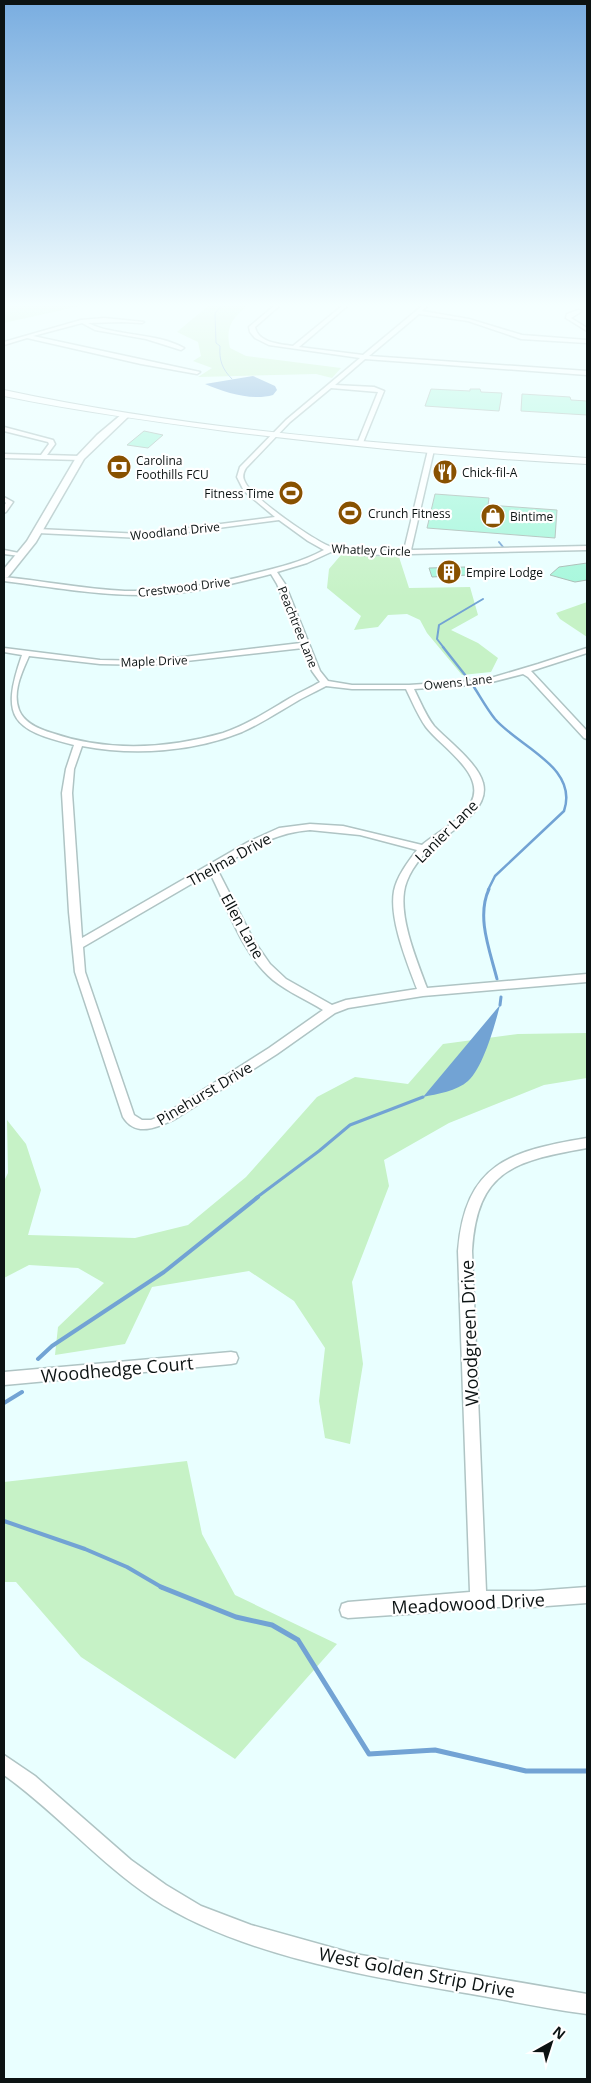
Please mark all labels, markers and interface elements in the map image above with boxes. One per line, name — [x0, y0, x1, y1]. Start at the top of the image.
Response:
place label: Carolina Foothills FCU — [136, 452, 209, 483]
bank icon: Carolina Foothills FCU — [106, 454, 132, 480]
restaurant icon: Chick-fil-A — [432, 459, 458, 485]
place label: Chick-fil-A — [462, 464, 518, 481]
sports icon: Fitness Time — [278, 480, 304, 506]
place label: Fitness Time — [204, 485, 274, 502]
sports icon: Crunch Fitness — [337, 500, 363, 526]
shop icon: Bintime — [480, 503, 506, 529]
place label: Crunch Fitness — [368, 505, 451, 522]
place label: Bintime — [510, 508, 554, 525]
street label: Woodland Drive — [129, 518, 221, 544]
street label: Whatley Circle — [331, 540, 411, 560]
building icon: Empire Lodge — [436, 559, 462, 585]
place label: Empire Lodge — [466, 564, 543, 581]
street label: Crestwood Drive — [137, 573, 231, 601]
street label: Peachtree Lane — [274, 584, 322, 671]
street label: Maple Drive — [120, 651, 188, 671]
street label: Owens Lane — [423, 670, 493, 694]
street label: Lanier Lane — [410, 795, 482, 867]
street label: Thelma Drive — [184, 828, 274, 890]
street label: Ellen Lane — [217, 890, 269, 962]
street label: Pinehurst Drive — [153, 1057, 255, 1129]
street label: Woodgreen Drive — [454, 1259, 484, 1407]
street label: Woodhedge Court — [40, 1350, 194, 1388]
street label: Meadowood Drive — [391, 1587, 545, 1619]
street label: West Golden Strip Drive — [317, 1941, 517, 2003]
north arrow — [526, 2018, 576, 2068]
text: N — [549, 2022, 570, 2043]

